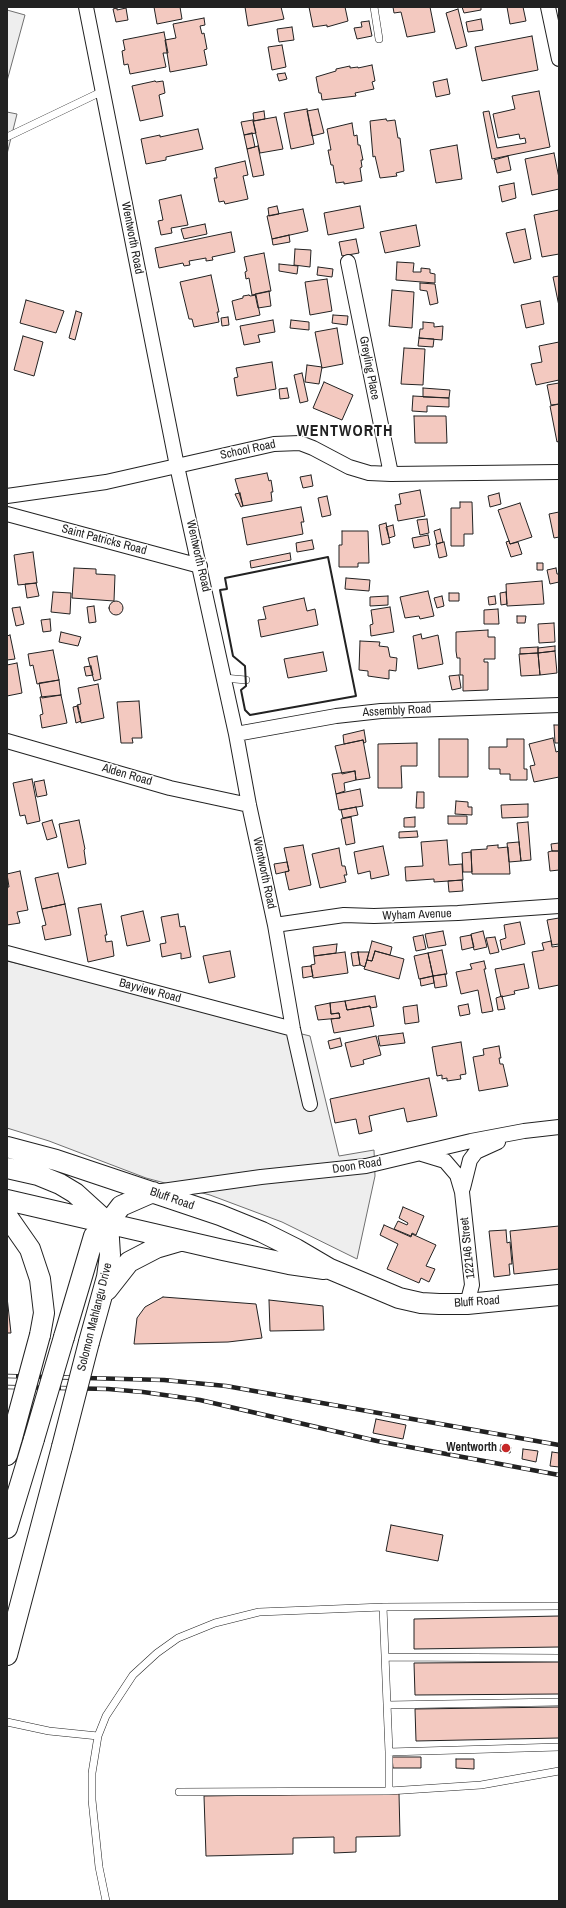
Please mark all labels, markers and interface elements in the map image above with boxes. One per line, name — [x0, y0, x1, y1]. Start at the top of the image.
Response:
street label: Wentworth Road — [118, 201, 146, 275]
street label: Greyling Place — [356, 335, 382, 401]
district label: WENTWORTH — [296, 422, 394, 442]
street label: School Road — [219, 437, 277, 463]
street label: Wentworth Road — [183, 519, 213, 593]
street label: Saint Patricks Road — [60, 522, 148, 558]
street label: Assembly Road — [362, 702, 432, 720]
street label: Alden Road — [100, 761, 154, 789]
street label: Wentworth Road — [249, 836, 279, 910]
street label: Wyham Avenue — [382, 907, 452, 923]
street label: Bayview Road — [117, 976, 183, 1006]
street label: Doon Road — [331, 1155, 383, 1177]
street label: Bluff Road — [148, 1185, 196, 1213]
street label: 122146 Street — [458, 1217, 478, 1279]
street label: Solomon Mahlangu Drive — [75, 1261, 115, 1373]
street label: Bluff Road — [454, 1293, 500, 1311]
place label: Wentworth — [446, 1441, 497, 1455]
marker: Wentworth — [500, 1442, 512, 1454]

